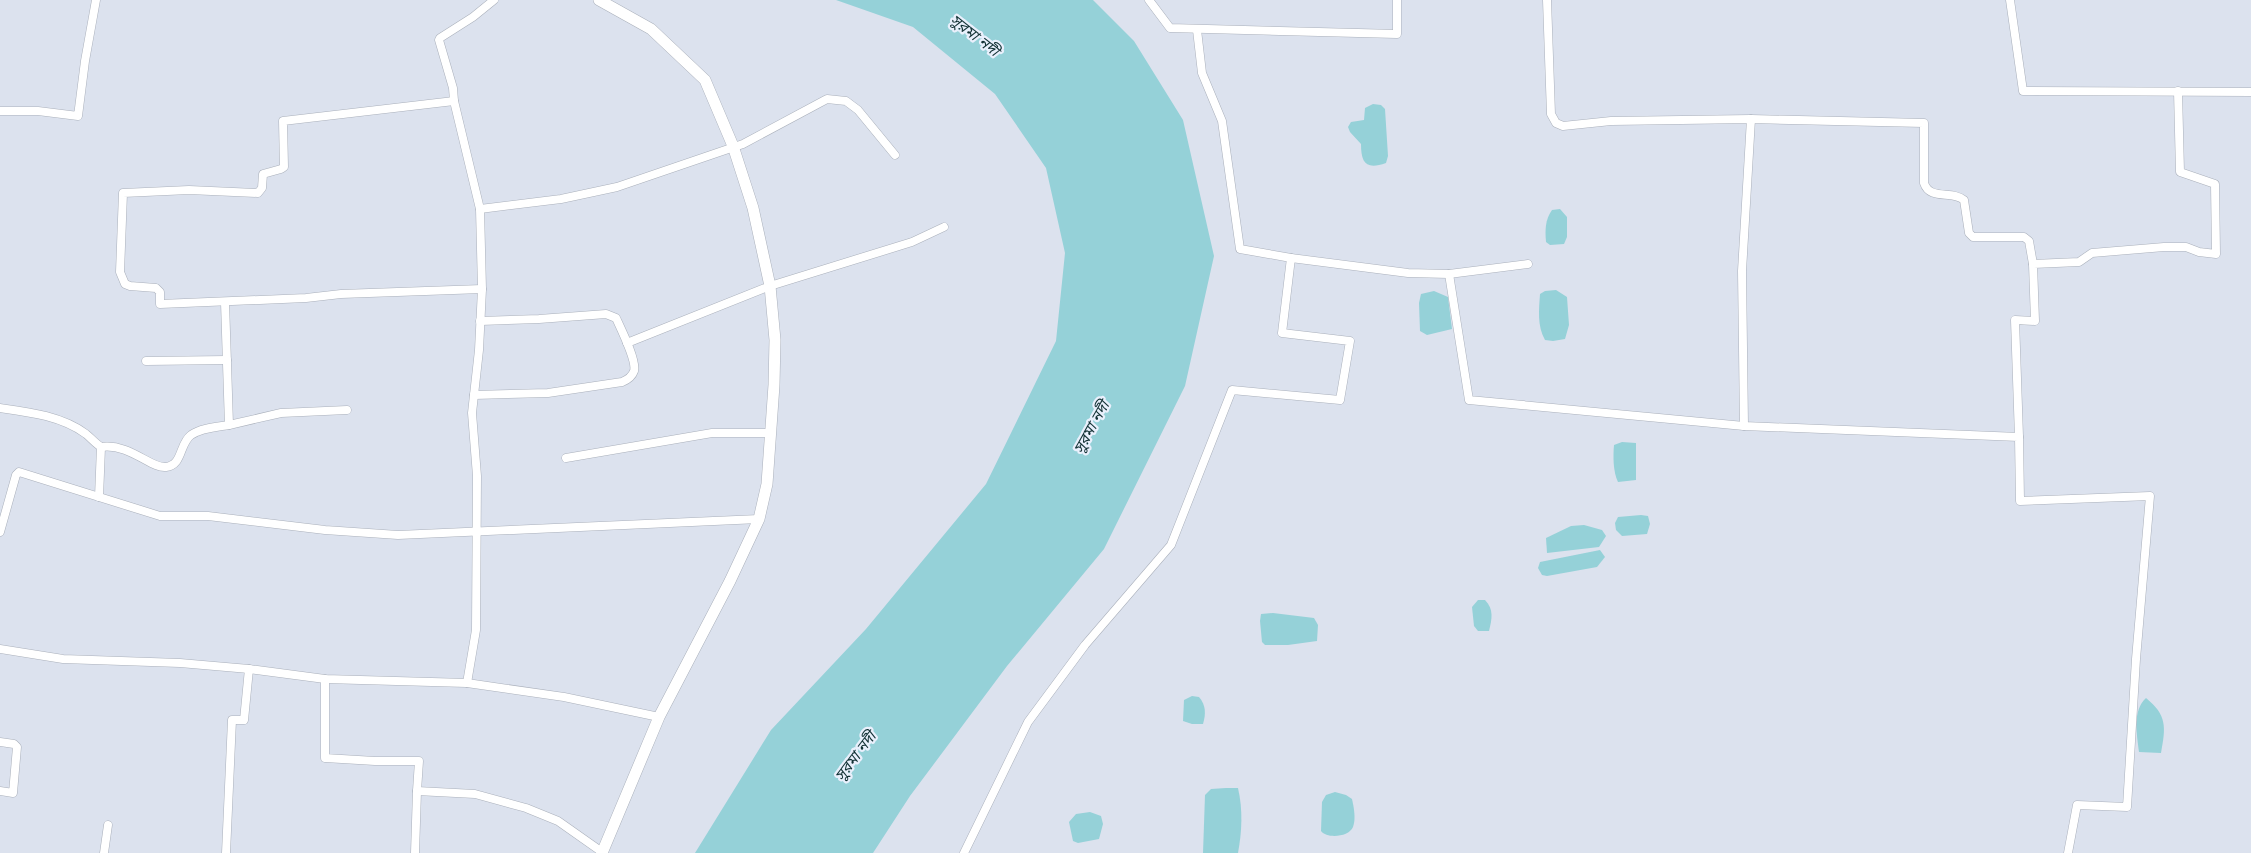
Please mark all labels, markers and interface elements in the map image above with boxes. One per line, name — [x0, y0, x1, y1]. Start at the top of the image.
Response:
water label: সুরমা নদী — [947, 10, 1006, 62]
water label: সুরমা নদী — [1069, 395, 1115, 457]
water label: সুরমা নদী — [830, 725, 882, 784]

